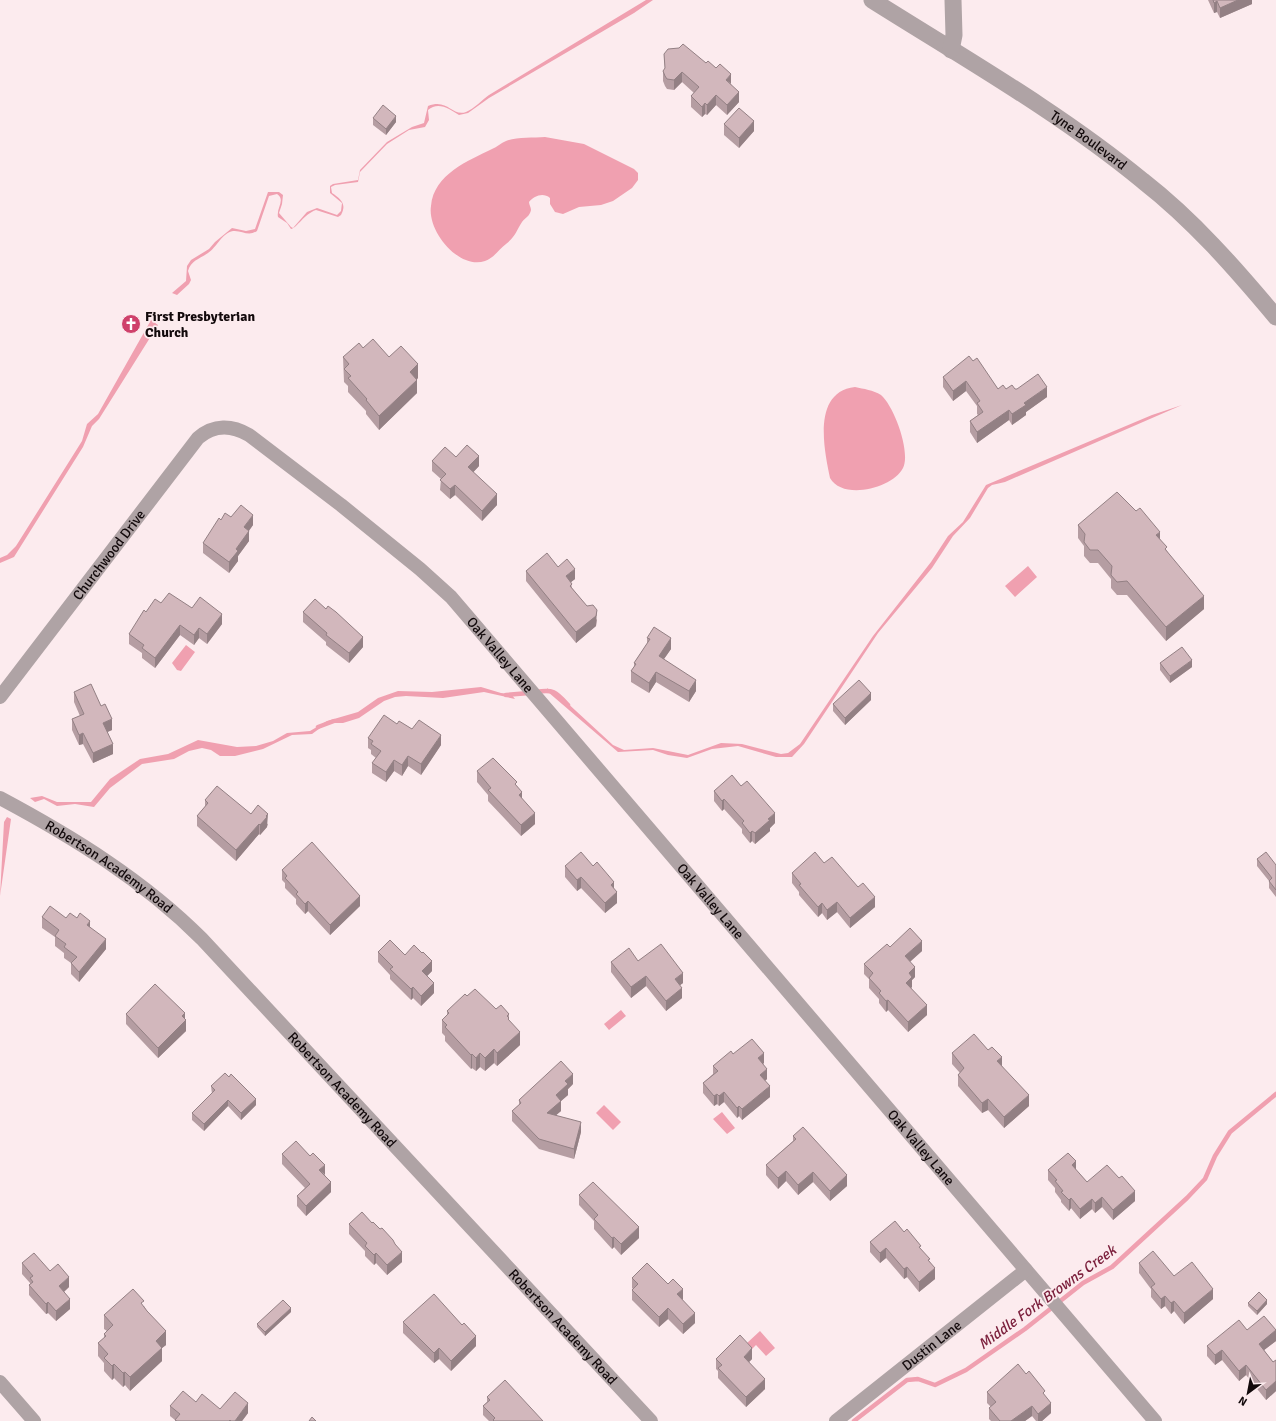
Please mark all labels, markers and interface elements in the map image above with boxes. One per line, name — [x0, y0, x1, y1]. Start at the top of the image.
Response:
street label: Tyne Boulevard — [1047, 107, 1130, 173]
place label: First Presbyterian Church — [145, 308, 255, 341]
church icon: First Presbyterian Church — [120, 313, 142, 335]
street label: Churchwood Drive — [69, 506, 149, 603]
street label: Oak Valley Lane — [463, 613, 537, 696]
street label: Robertson Academy Road — [42, 816, 176, 917]
street label: Oak Valley Lane — [674, 860, 748, 942]
street label: Robertson Academy Road — [284, 1028, 400, 1151]
street label: Oak Valley Lane — [884, 1106, 958, 1189]
water label: Middle Fork Browns Creek — [974, 1240, 1121, 1353]
street label: Robertson Academy Road — [505, 1265, 621, 1388]
street label: Dustin Lane — [898, 1316, 965, 1374]
north arrow — [1228, 1373, 1268, 1413]
text: N — [1236, 1394, 1250, 1409]

